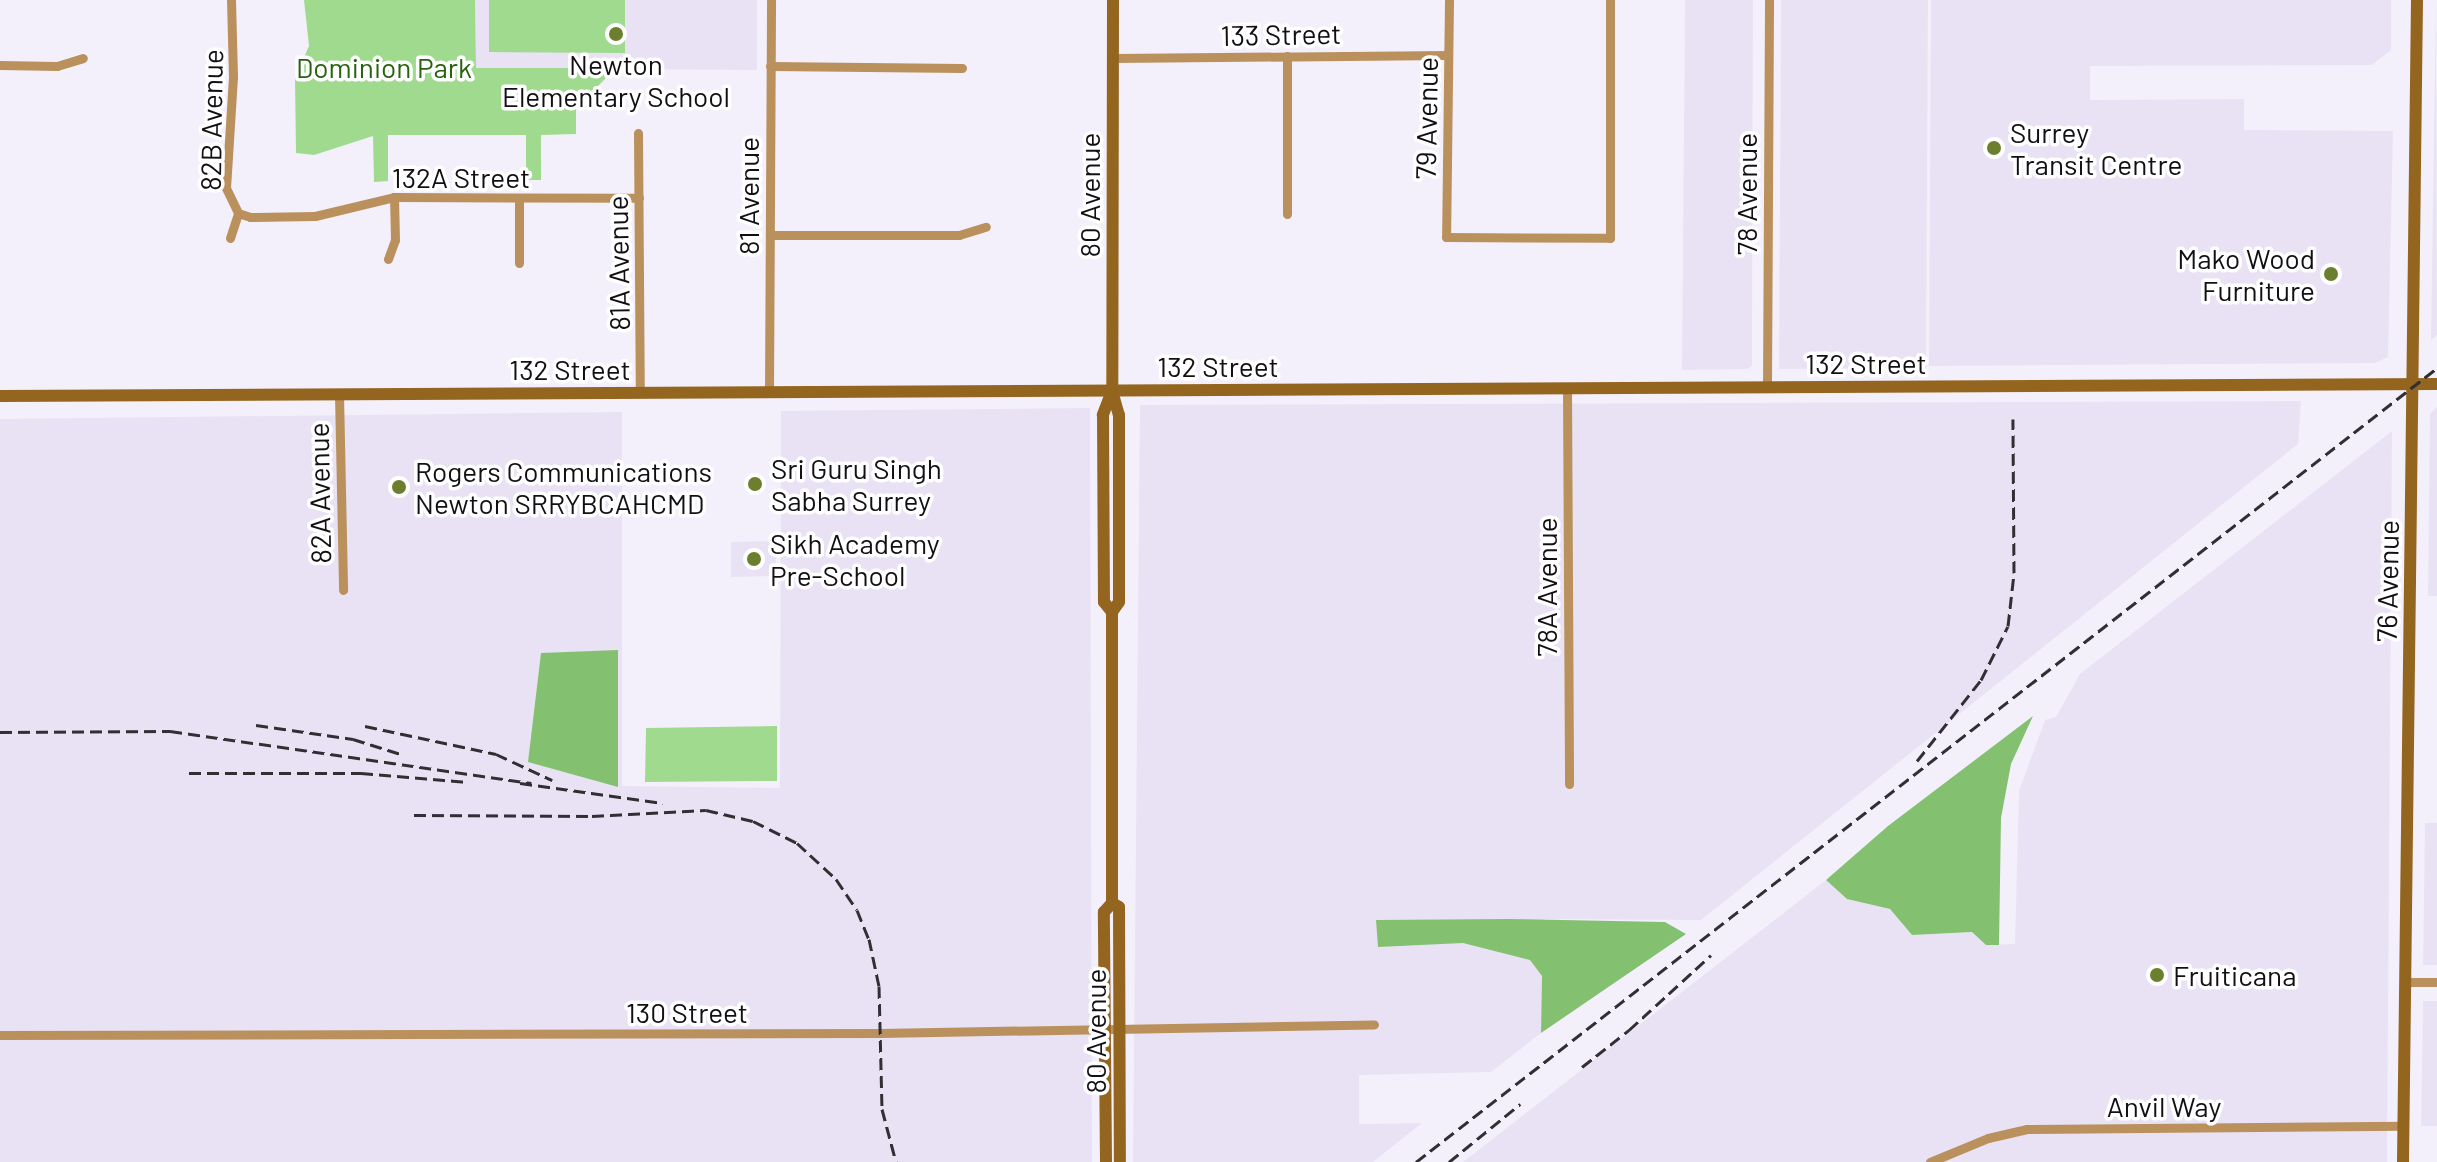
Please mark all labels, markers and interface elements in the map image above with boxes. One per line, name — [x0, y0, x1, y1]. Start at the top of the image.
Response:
street label: 133 Street — [1220, 16, 1342, 52]
marker: Newton Elementary School — [607, 25, 625, 43]
place label: Newton Elementary School — [502, 47, 730, 113]
street label: 82B Avenue — [193, 49, 229, 191]
park label: Dominion Park — [296, 50, 472, 84]
street label: 79 Avenue — [1408, 57, 1444, 179]
place label: Surrey Transit Centre — [2010, 115, 2183, 181]
street label: 80 Avenue — [1072, 133, 1106, 257]
street label: 78 Avenue — [1729, 133, 1763, 255]
street label: 81 Avenue — [731, 137, 765, 255]
marker: Surrey Transit Centre — [1985, 139, 2003, 157]
street label: 132A Street — [392, 160, 530, 194]
street label: 81A Avenue — [600, 195, 636, 331]
place label: Mako Wood Furniture — [2177, 241, 2315, 307]
marker: Mako Wood Furniture — [2322, 265, 2340, 283]
street label: 132 Street — [1805, 346, 1927, 380]
street label: 132 Street — [1157, 349, 1279, 383]
street label: 132 Street — [509, 352, 631, 386]
street label: 82A Avenue — [301, 422, 337, 564]
place label: Sri Guru Singh Sabha Surrey — [771, 451, 942, 517]
place label: Rogers Communications Newton SRRYBCAHCMD — [415, 454, 712, 520]
marker: Sri Guru Singh Sabha Surrey — [746, 475, 764, 493]
marker: Rogers Communications Newton SRRYBCAHCMD — [390, 478, 408, 496]
street label: 78A Avenue — [1529, 517, 1563, 657]
street label: 76 Avenue — [2369, 520, 2405, 642]
place label: Sikh Academy Pre-School — [770, 526, 940, 592]
marker: Sikh Academy Pre-School — [745, 550, 763, 568]
place label: Fruiticana — [2173, 958, 2297, 992]
marker: Fruiticana — [2148, 966, 2166, 984]
street label: 80 Avenue — [1078, 969, 1112, 1093]
street label: 130 Street — [626, 995, 748, 1029]
street label: Anvil Way — [2107, 1089, 2221, 1123]

